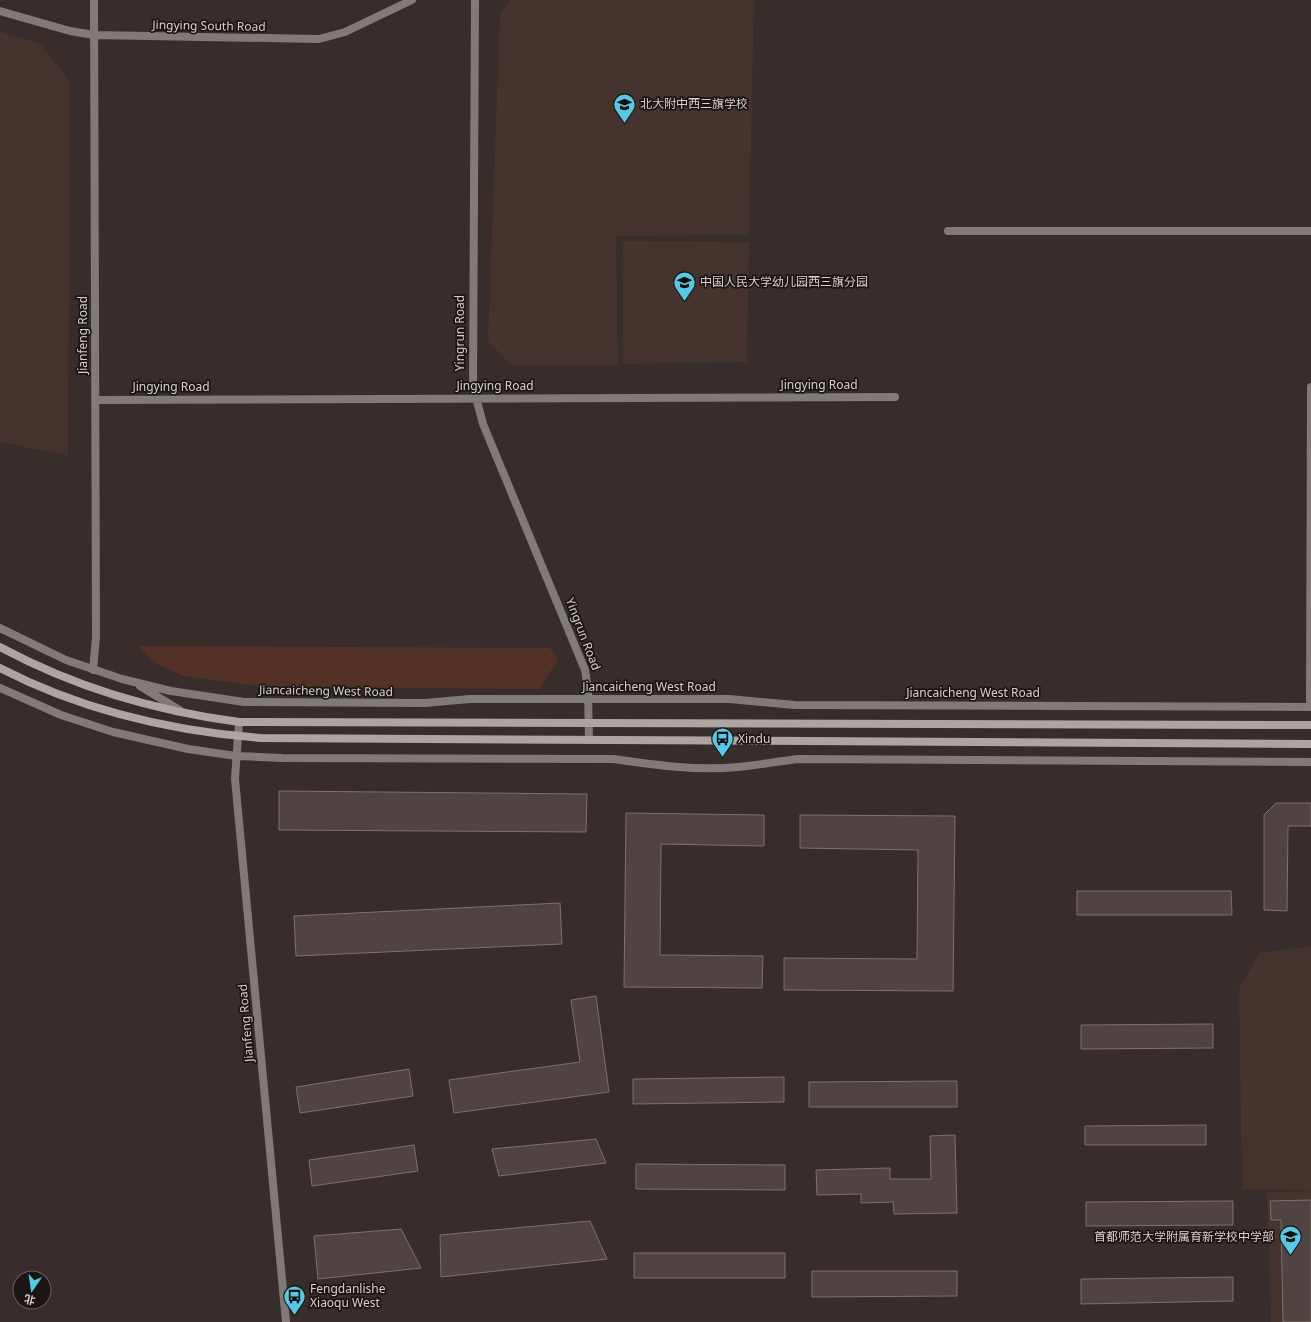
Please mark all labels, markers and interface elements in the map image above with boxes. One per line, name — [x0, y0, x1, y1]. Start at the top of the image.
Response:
street label: Jingying South Road — [151, 16, 266, 35]
school or university icon: 北大附中西三旗学校 — [611, 91, 637, 124]
place label: 北大附中西三旗学校 — [640, 95, 748, 112]
school or university icon: 中国人民大学幼儿园西三旗分园 — [672, 269, 698, 302]
place label: 中国人民大学幼儿园西三旗分园 — [700, 273, 868, 290]
street label: Yingrun Road — [451, 295, 468, 371]
street label: Jianfeng Road — [74, 296, 91, 375]
street label: Jingying Road — [779, 376, 858, 393]
street label: Jingying Road — [455, 377, 534, 394]
street label: Jingying Road — [131, 378, 210, 395]
street label: Yingrun Road — [562, 595, 605, 673]
street label: Jiancaicheng West Road — [581, 678, 716, 695]
street label: Jiancaicheng West Road — [258, 681, 393, 700]
street label: Jiancaicheng West Road — [905, 684, 1040, 701]
bus stop icon: Xindu — [710, 726, 736, 759]
place label: Xindu — [738, 730, 770, 747]
street label: Jianfeng Road — [234, 983, 257, 1064]
school or university icon: 首都师范大学附属育新学校中学部 — [1277, 1224, 1303, 1257]
place label: 首都师范大学附属育新学校中学部 — [1094, 1228, 1274, 1245]
north arrow — [12, 1270, 52, 1310]
place label: Fengdanlishe Xiaoqu West — [310, 1280, 386, 1311]
bus stop icon: Fengdanlishe Xiaoqu West — [282, 1283, 308, 1316]
text: 北 — [23, 1292, 37, 1309]

